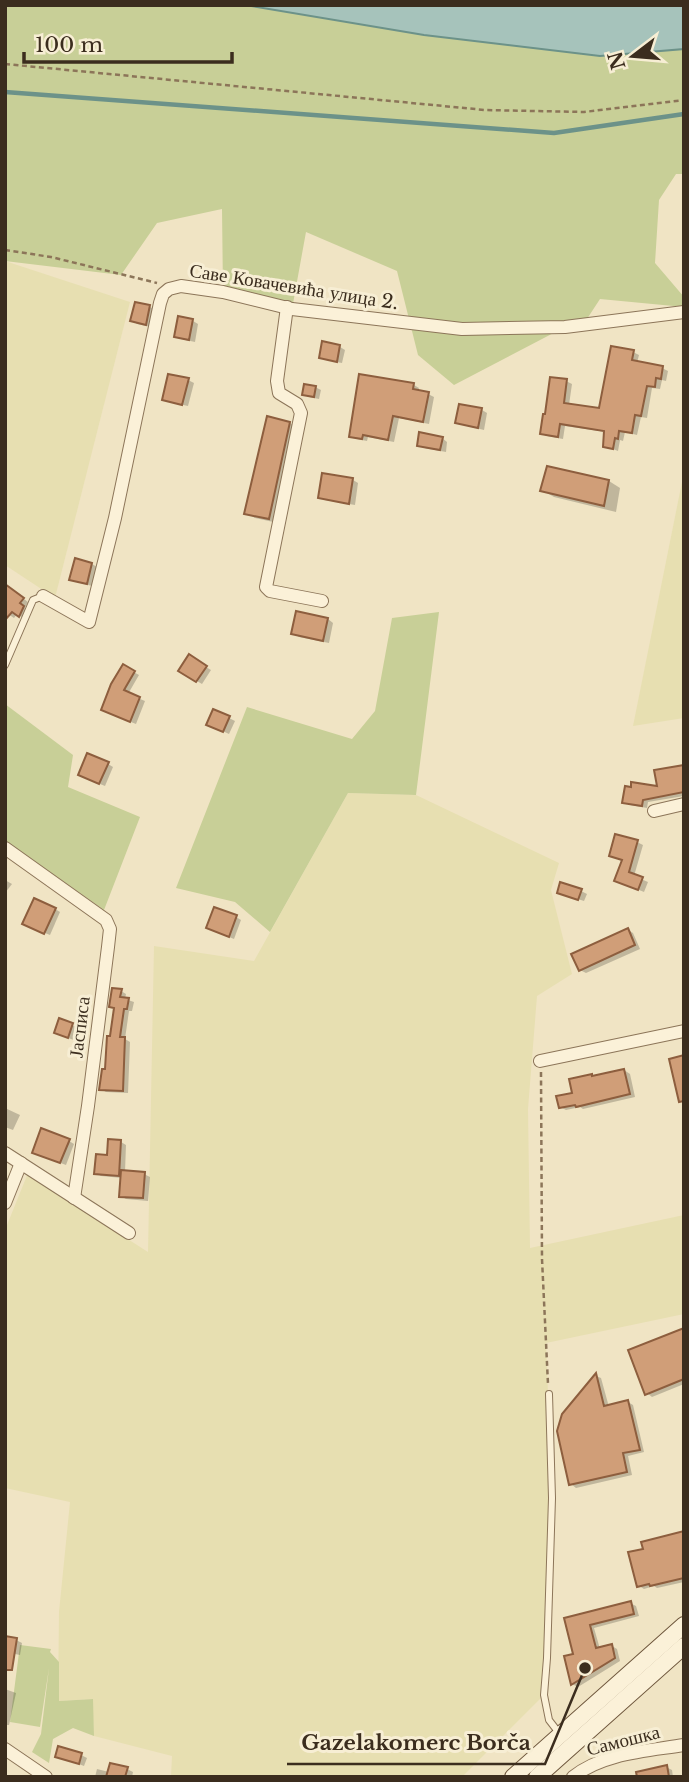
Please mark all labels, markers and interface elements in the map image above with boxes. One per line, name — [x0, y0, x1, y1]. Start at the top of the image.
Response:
scale bar — [24, 21, 233, 65]
north arrow — [598, 21, 668, 91]
text: 100 m — [35, 32, 103, 58]
text: N — [604, 49, 631, 72]
street label: Саве Ковачевића улица 2. — [188, 259, 400, 314]
street label: Јасписа — [64, 994, 95, 1059]
street label: Самошка — [584, 1720, 663, 1761]
callout: Gazelakomerc Borča — [287, 1722, 545, 1764]
text: Gazelakomerc Borča — [301, 1730, 531, 1756]

